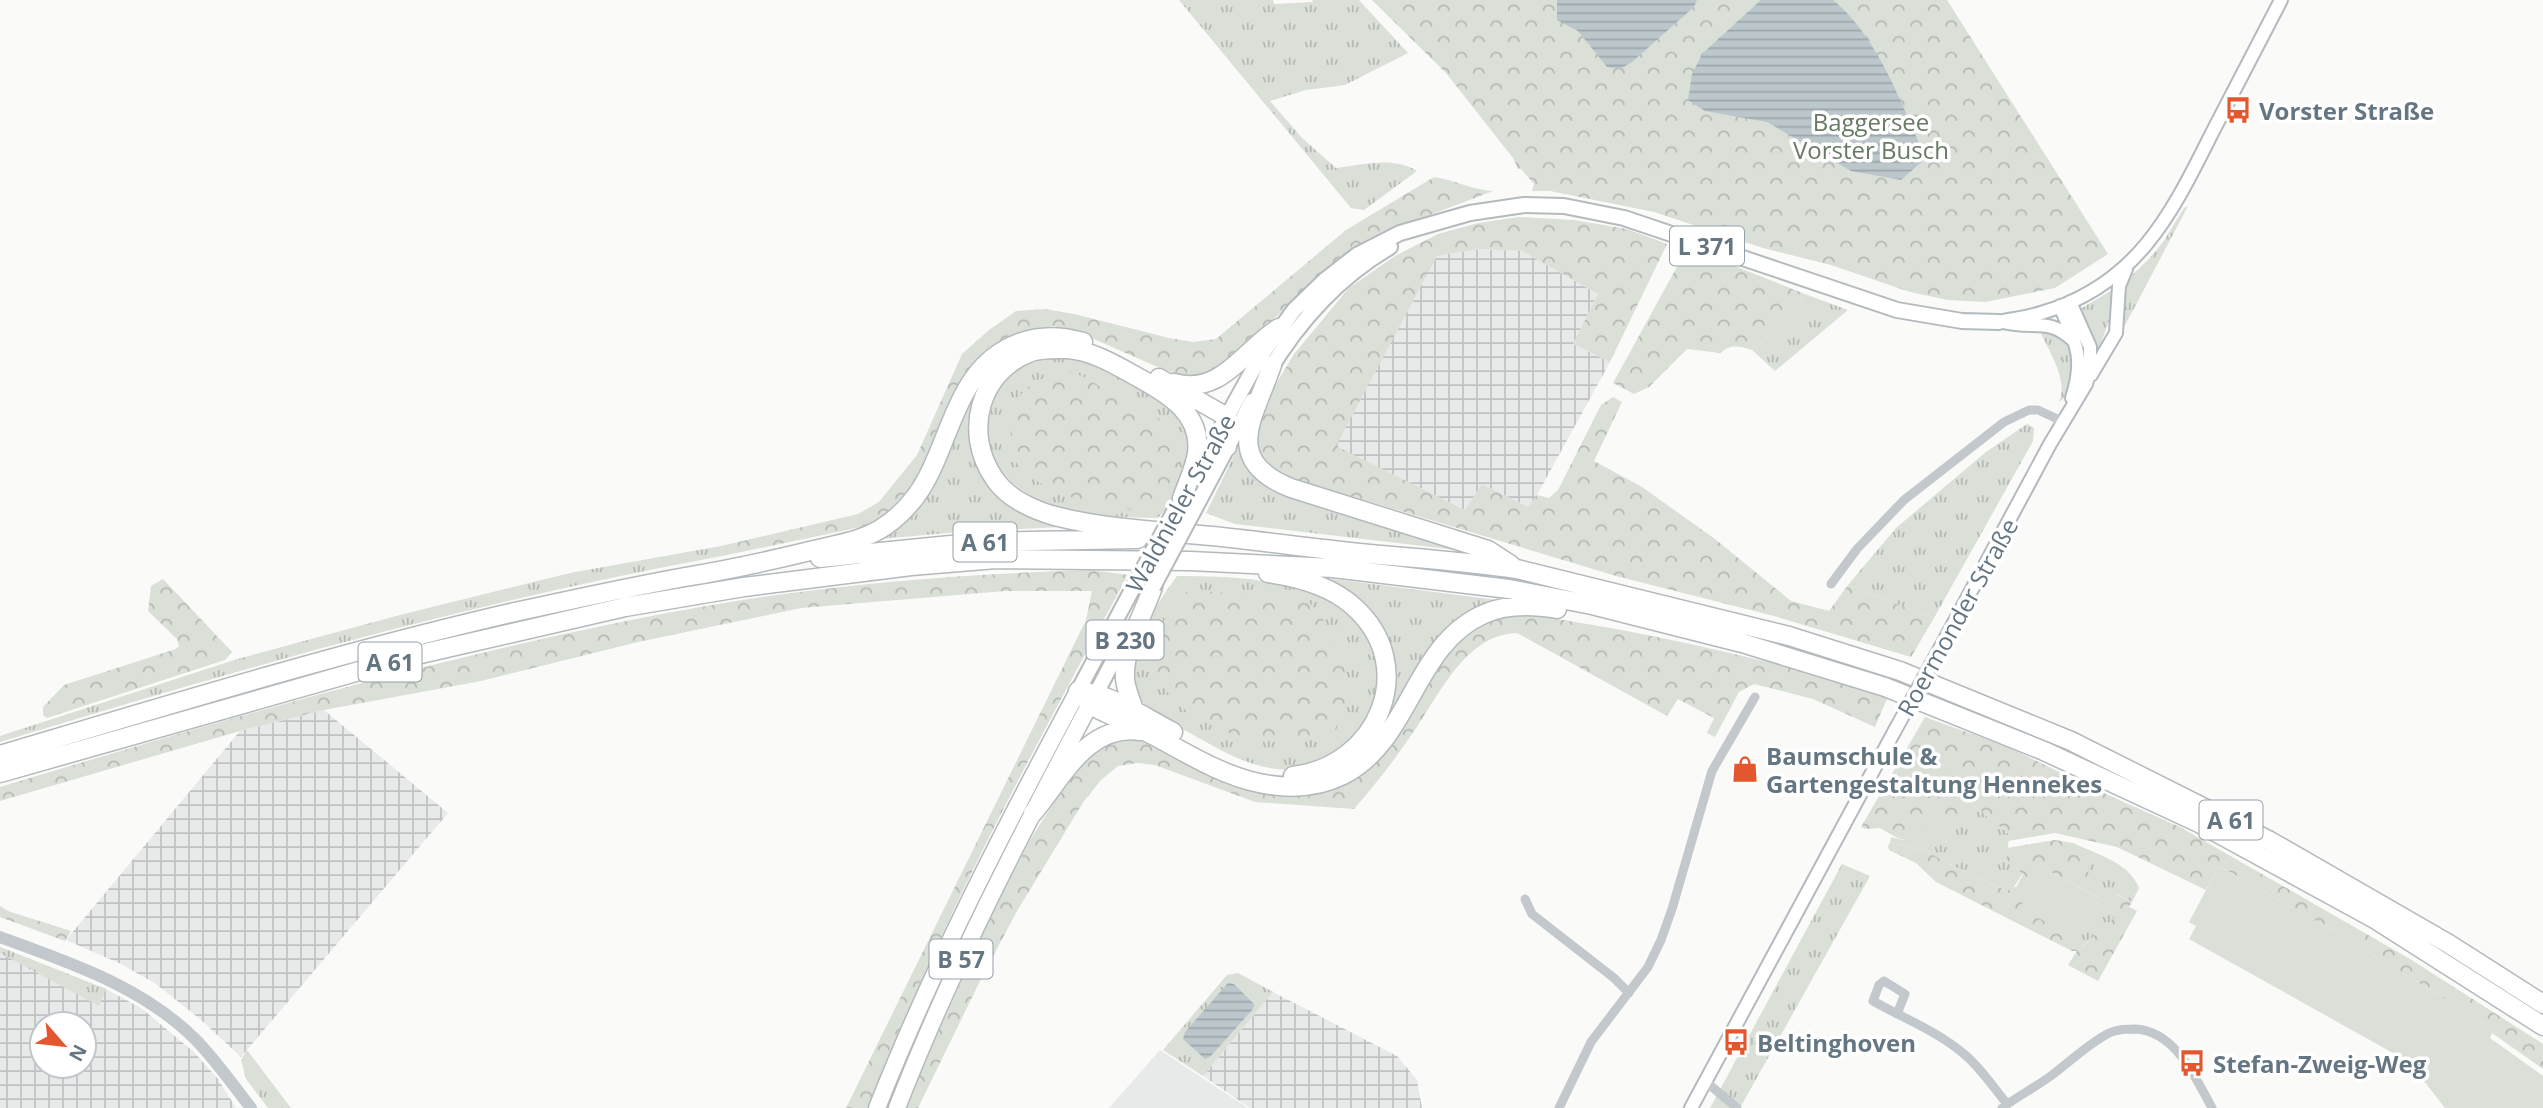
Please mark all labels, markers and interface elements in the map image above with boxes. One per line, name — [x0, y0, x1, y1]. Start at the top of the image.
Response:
place label: Vorster Straße — [2259, 94, 2434, 127]
bus stop icon: Vorster Straße — [2223, 95, 2253, 125]
park label: Baggersee Vorster Busch — [1793, 105, 1949, 166]
road number: L 371 — [1670, 227, 1744, 266]
street label: Waldnieler Straße — [1117, 408, 1243, 598]
street label: Roermonder Straße — [1889, 512, 2025, 722]
road number: A 61 — [954, 522, 1016, 562]
road number: B 230 — [1086, 620, 1164, 660]
road number: A 61 — [358, 642, 422, 682]
place label: Baumschule & Gartengestaltung Hennekes — [1766, 739, 2102, 800]
shop icon: Baumschule & Gartengestaltung Hennekes — [1730, 754, 1760, 784]
road number: A 61 — [2200, 800, 2262, 840]
road number: B 57 — [930, 940, 992, 978]
north arrow — [28, 1010, 98, 1080]
place label: Beltinghoven — [1757, 1026, 1916, 1059]
bus stop icon: Beltinghoven — [1721, 1027, 1751, 1057]
text: N — [63, 1040, 93, 1066]
place label: Stefan-Zweig-Weg — [2213, 1047, 2427, 1080]
bus stop icon: Stefan-Zweig-Weg — [2177, 1048, 2207, 1078]

